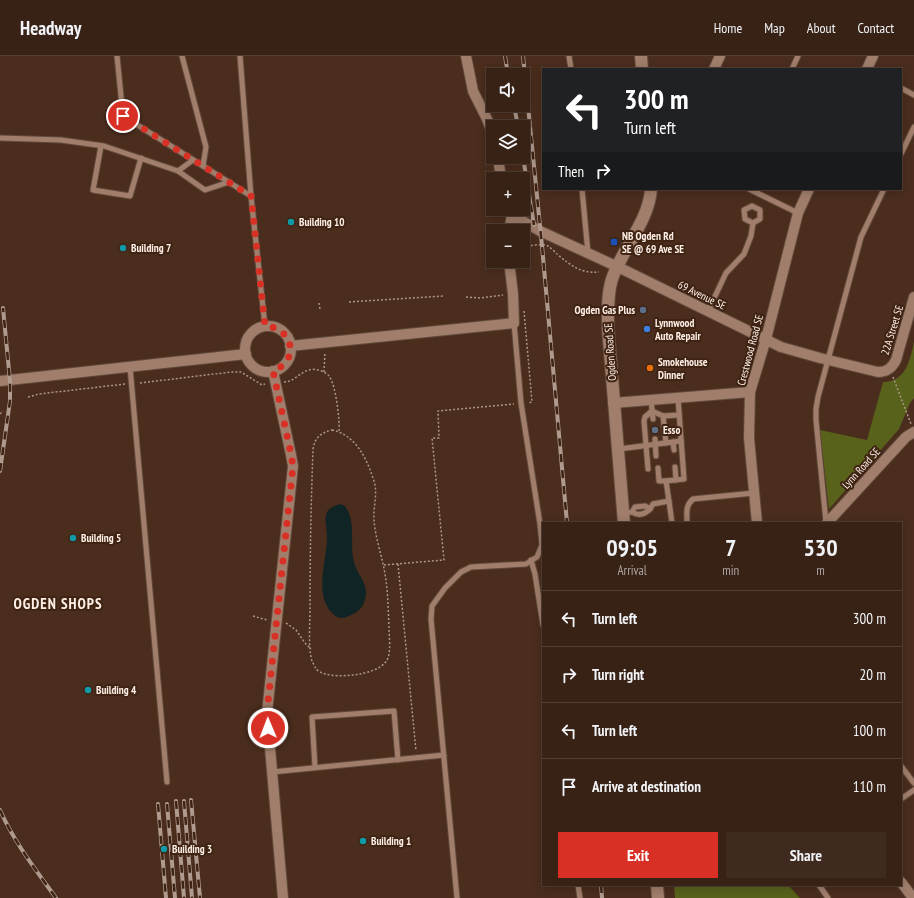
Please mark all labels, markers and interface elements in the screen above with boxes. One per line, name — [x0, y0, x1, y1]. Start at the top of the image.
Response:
text: Headway — [20, 16, 81, 40]
text: Home — [714, 19, 742, 37]
text: Map — [764, 19, 785, 37]
text: About — [807, 19, 836, 37]
text: Contact — [858, 19, 894, 37]
map controls — [486, 68, 530, 268]
button: sound — [486, 68, 530, 112]
text: 300 m — [624, 80, 688, 117]
icon: left — [558, 84, 610, 136]
pin — [106, 99, 140, 133]
icon: arrive — [112, 105, 134, 127]
text: Turn left — [624, 116, 676, 139]
button: layers — [486, 120, 530, 164]
icon: right — [592, 160, 614, 182]
text: Then — [558, 162, 584, 181]
button: + — [486, 172, 530, 216]
place label: Building 10 — [299, 215, 344, 229]
marker: Building 10 — [286, 217, 296, 227]
button: − — [486, 224, 530, 268]
place label: NB Ogden Rd SE @ 69 Ave SE — [622, 229, 684, 256]
marker: NB Ogden Rd SE @ 69 Ave SE — [609, 237, 619, 247]
place label: Building 7 — [131, 241, 171, 255]
marker: Building 7 — [118, 243, 128, 253]
street label: 69 Avenue SE — [676, 277, 728, 313]
place label: Ogden Gas Plus — [575, 303, 635, 317]
street label: 22A Street SE — [878, 303, 906, 357]
marker: Ogden Gas Plus — [638, 305, 648, 315]
street label: Crestwood Road SE — [734, 313, 766, 387]
place label: Lynnwood Auto Repair — [654, 316, 702, 343]
street label: Ogden Road SE — [601, 322, 619, 381]
marker: Lynnwood Auto Repair — [642, 324, 652, 334]
place label: Smokehouse Dinner — [658, 355, 708, 382]
marker: Smokehouse Dinner — [645, 363, 655, 373]
place label: Esso — [663, 423, 680, 437]
marker: Esso — [650, 425, 660, 435]
street label: Lynn Road SE — [839, 444, 883, 491]
place label: Building 5 — [81, 531, 121, 545]
text: 09:05 — [606, 532, 658, 563]
text: 7 — [725, 532, 736, 563]
text: 530 — [803, 532, 838, 563]
marker: Building 5 — [68, 533, 78, 543]
text: Arrival — [617, 562, 647, 579]
text: min — [722, 562, 739, 579]
text: m — [816, 562, 825, 579]
district label: OGDEN SHOPS — [13, 594, 103, 613]
icon: left — [558, 608, 580, 630]
text: Turn left — [592, 609, 637, 628]
text: 300 m — [853, 609, 886, 628]
icon: right — [558, 664, 580, 686]
text: Turn right — [592, 665, 644, 684]
text: 20 m — [860, 665, 886, 684]
place label: Building 4 — [96, 683, 137, 697]
marker: Building 4 — [83, 685, 93, 695]
position arrow — [247, 707, 289, 749]
icon: left — [558, 720, 580, 742]
text: Turn left — [592, 721, 637, 740]
text: 100 m — [853, 721, 886, 740]
icon: arrive — [558, 776, 580, 798]
text: Arrive at destination — [592, 777, 701, 796]
text: 110 m — [853, 777, 886, 796]
button: Exit — [558, 832, 718, 878]
button: Share — [726, 832, 886, 878]
place label: Building 1 — [371, 834, 411, 848]
marker: Building 1 — [358, 836, 368, 846]
place label: Building 3 — [172, 842, 212, 856]
marker: Building 3 — [159, 844, 169, 854]

